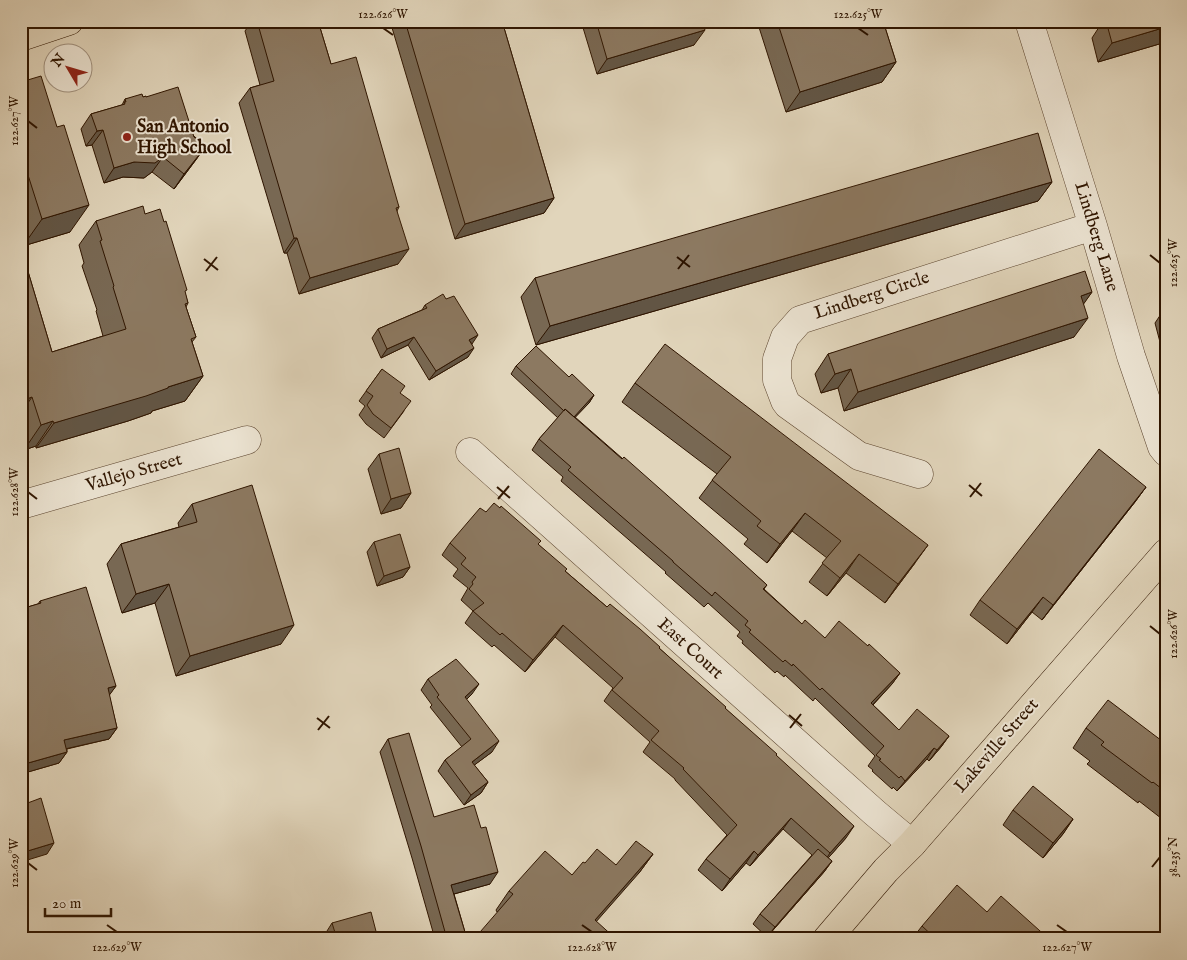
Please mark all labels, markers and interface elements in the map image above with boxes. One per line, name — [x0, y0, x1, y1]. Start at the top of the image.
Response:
text: 122.626°W — [358, 7, 408, 22]
text: 122.625°W — [834, 7, 883, 22]
north arrow — [42, 42, 92, 92]
text: N — [47, 50, 69, 72]
text: 122.627°W — [7, 96, 22, 146]
place label: San Antonio High School — [137, 116, 232, 160]
marker: San Antonio High School — [121, 131, 133, 143]
street label: Lindberg Lane — [1068, 179, 1124, 295]
text: 122.625°W — [1166, 238, 1181, 287]
street label: Lindberg Circle — [811, 267, 933, 325]
street label: Vallejo Street — [82, 448, 185, 498]
text: 122.628°W — [7, 467, 22, 516]
text: 122.626°W — [1166, 609, 1181, 659]
street label: East Court — [652, 613, 728, 685]
street label: Lakeville Street — [950, 694, 1044, 798]
text: 38.235°N — [1166, 836, 1181, 877]
text: 122.629°W — [7, 838, 22, 888]
scale bar — [45, 885, 111, 917]
text: 20 m — [52, 894, 82, 913]
text: 122.629°W — [92, 940, 142, 955]
text: 122.628°W — [568, 940, 617, 955]
text: 122.627°W — [1042, 940, 1092, 955]

